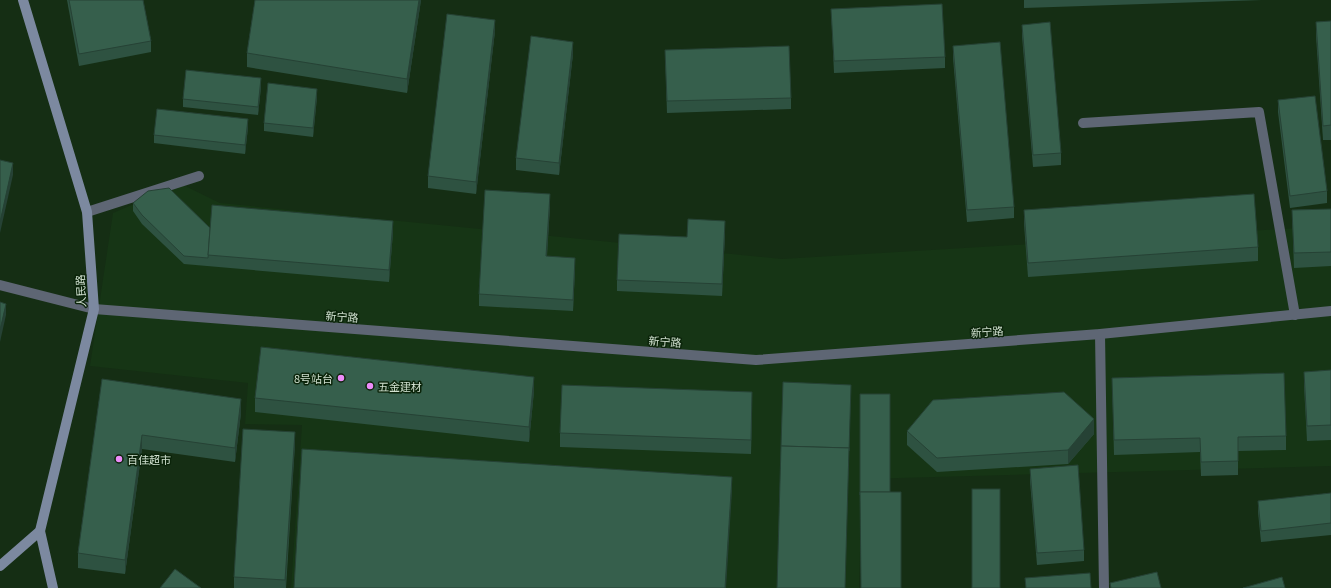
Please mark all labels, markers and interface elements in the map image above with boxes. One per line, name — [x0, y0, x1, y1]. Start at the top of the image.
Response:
street label: 人民路 — [71, 274, 89, 308]
street label: 新宁路 — [325, 307, 359, 325]
street label: 新宁路 — [970, 322, 1004, 340]
street label: 新宁路 — [648, 332, 682, 350]
place label: 8号站台 — [294, 370, 333, 386]
marker: 8号站台 — [336, 373, 346, 383]
place label: 五金建材 — [378, 378, 422, 394]
marker: 五金建材 — [365, 381, 375, 391]
place label: 百佳超市 — [127, 451, 171, 467]
marker: 百佳超市 — [114, 454, 124, 464]

